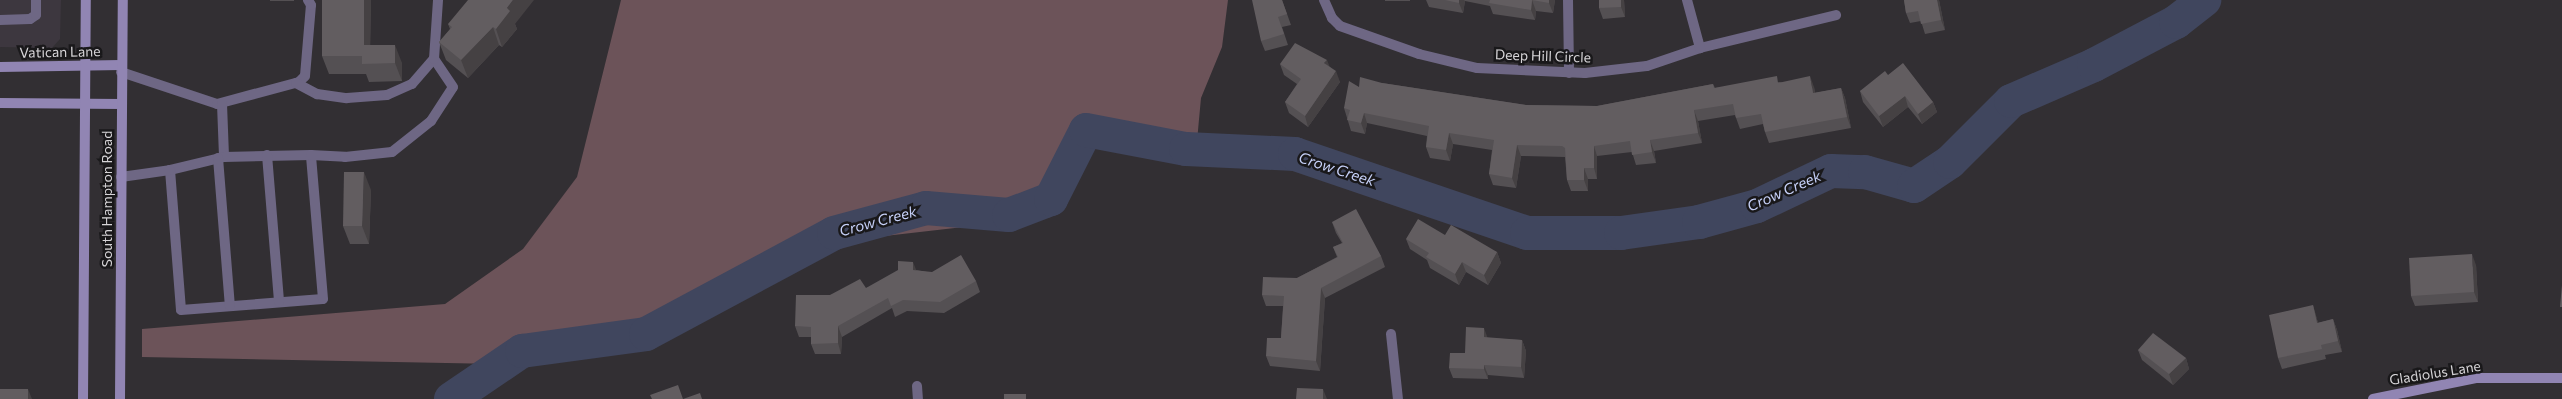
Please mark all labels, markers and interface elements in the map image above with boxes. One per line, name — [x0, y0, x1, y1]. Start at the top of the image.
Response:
street label: Vatican Lane — [19, 43, 101, 61]
street label: Deep Hill Circle — [1495, 46, 1591, 66]
street label: South Hampton Road — [99, 131, 115, 267]
water label: Crow Creek — [1296, 148, 1378, 190]
water label: Crow Creek — [1744, 167, 1824, 215]
water label: Crow Creek — [837, 202, 919, 240]
street label: Gladiolus Lane — [2388, 357, 2482, 389]

